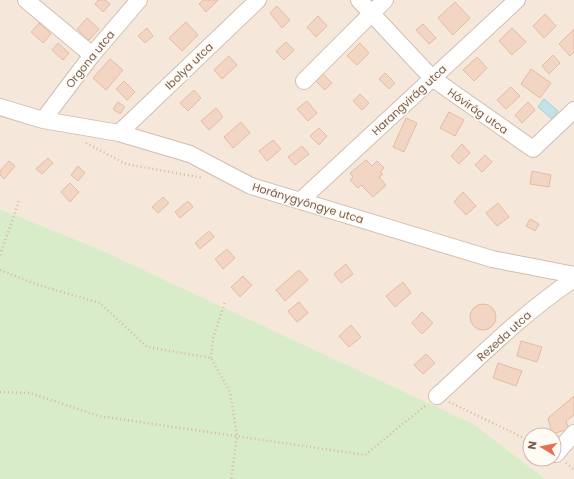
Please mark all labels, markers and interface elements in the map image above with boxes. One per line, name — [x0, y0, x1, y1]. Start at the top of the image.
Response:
street label: Orgona utca — [62, 27, 118, 91]
street label: Ibolya utca — [161, 39, 217, 93]
street label: Harangvirág utca — [368, 61, 450, 139]
street label: Hóvirág utca — [444, 84, 512, 138]
street label: Horánygyöngye utca — [250, 178, 366, 228]
street label: Rezeda utca — [473, 307, 535, 365]
north arrow — [522, 427, 562, 467]
text: N — [524, 440, 541, 451]

